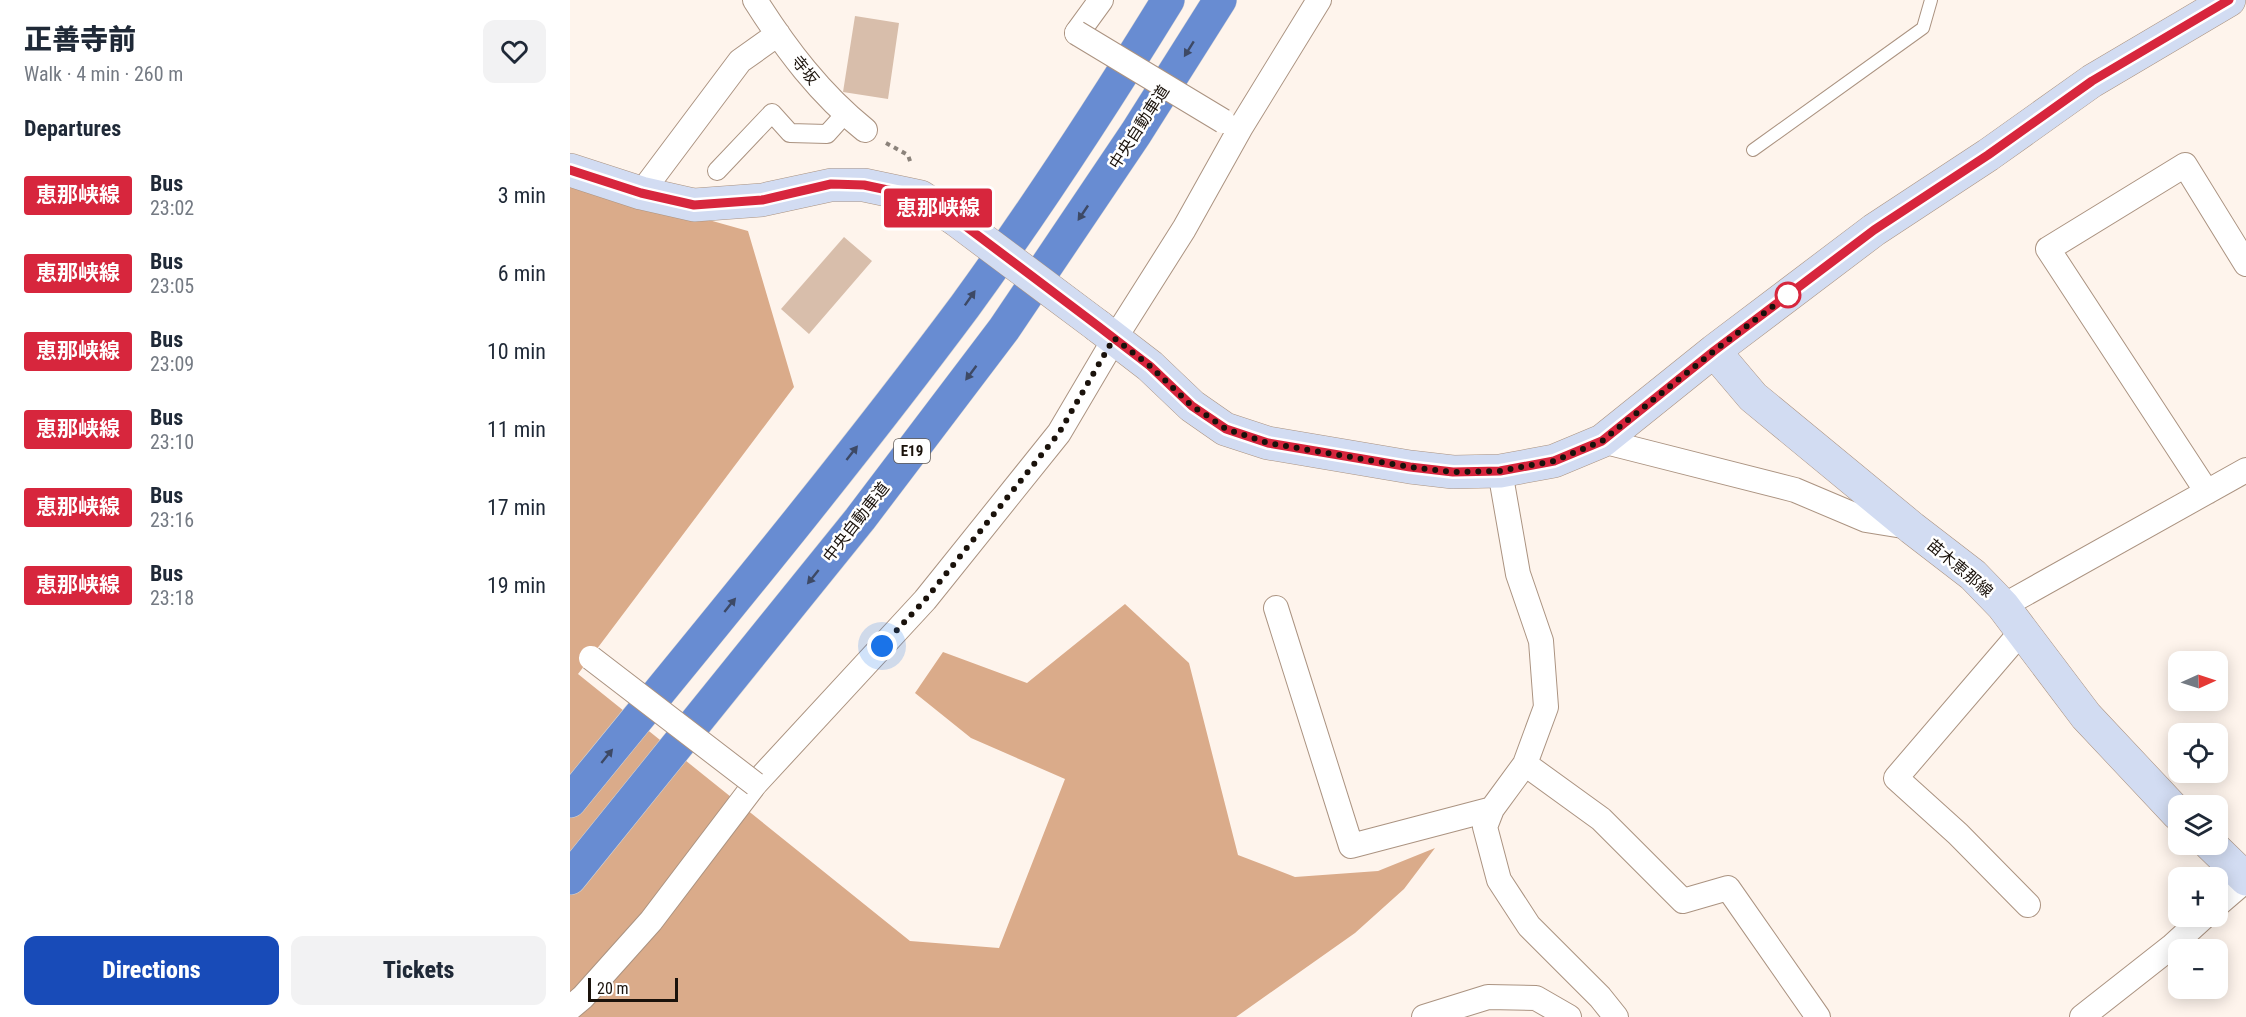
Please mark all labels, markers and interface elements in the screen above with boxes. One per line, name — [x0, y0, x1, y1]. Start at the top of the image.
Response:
button: heart — [483, 20, 546, 83]
text: 正善寺前 — [24, 23, 136, 56]
one-way arrow — [1183, 41, 1195, 57]
street label: 寺坂 — [788, 52, 822, 88]
text: Walk · 4 min · 260 m — [24, 62, 183, 86]
street label: 中央自動車道 — [1105, 82, 1173, 172]
text: Departures — [24, 116, 121, 141]
text: Bus — [150, 171, 183, 196]
text: 恵那峡線 — [36, 183, 120, 207]
text: 3 min — [498, 183, 546, 208]
line badge: 恵那峡線 — [896, 188, 980, 228]
text: 23:02 — [150, 196, 194, 220]
text: 恵那峡線 — [896, 196, 980, 220]
one-way arrow — [1077, 205, 1088, 221]
text: Bus — [150, 249, 183, 274]
text: 恵那峡線 — [36, 261, 120, 285]
text: 6 min — [498, 261, 546, 286]
text: 23:05 — [150, 274, 194, 298]
unlabelled marker — [1775, 282, 1801, 308]
one-way arrow — [964, 290, 976, 306]
text: Bus — [150, 327, 183, 352]
text: 恵那峡線 — [36, 339, 120, 363]
text: 10 min — [487, 339, 546, 364]
text: 23:09 — [150, 352, 194, 376]
one-way arrow — [966, 365, 978, 380]
text: Bus — [150, 405, 183, 430]
text: 恵那峡線 — [36, 417, 120, 441]
text: 11 min — [487, 417, 546, 442]
text: 23:10 — [150, 430, 194, 454]
road number: E19 — [894, 439, 930, 463]
one-way arrow — [845, 445, 857, 460]
street label: 中央自動車道 — [819, 478, 893, 566]
text: Bus — [150, 483, 183, 508]
text: 恵那峡線 — [36, 495, 120, 519]
text: 17 min — [487, 495, 546, 520]
text: 23:16 — [150, 508, 194, 532]
street label: 苗木恵那線 — [1923, 535, 1997, 601]
text: Bus — [150, 561, 183, 586]
one-way arrow — [807, 569, 820, 585]
text: 恵那峡線 — [36, 573, 120, 597]
text: 19 min — [487, 573, 546, 598]
text: 23:18 — [150, 586, 194, 610]
one-way arrow — [723, 597, 735, 612]
your location — [867, 631, 897, 661]
north arrow — [2168, 651, 2228, 711]
map controls — [2168, 651, 2228, 999]
button: locate — [2168, 723, 2228, 783]
one-way arrow — [600, 749, 613, 764]
button: layers — [2168, 795, 2228, 855]
button: + — [2168, 867, 2228, 927]
button: Directions — [24, 936, 279, 1005]
button: Tickets — [291, 936, 546, 1005]
button: − — [2168, 939, 2228, 999]
scale bar — [588, 975, 678, 1002]
text: 20 m — [597, 979, 629, 998]

